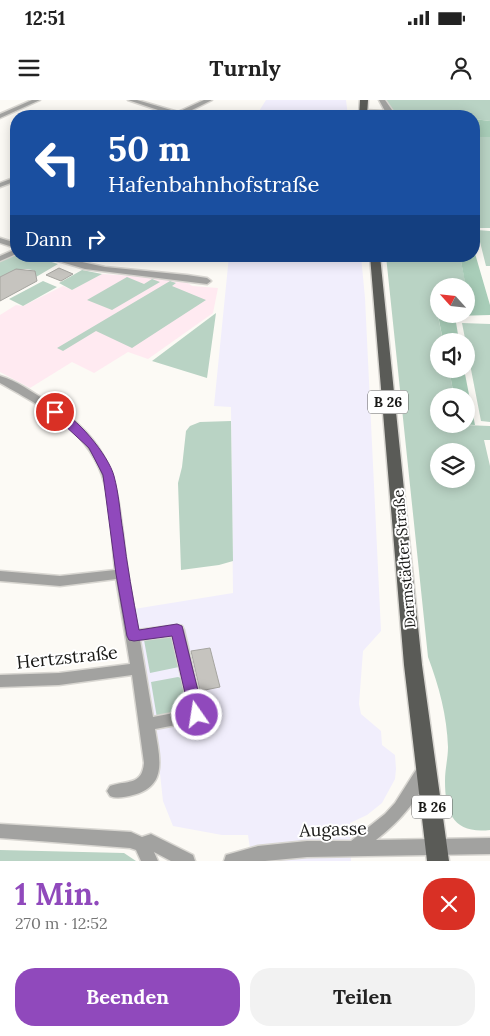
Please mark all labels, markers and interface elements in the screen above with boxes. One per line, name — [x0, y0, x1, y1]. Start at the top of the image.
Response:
text: 12:51 — [25, 6, 66, 30]
icon: menu — [15, 54, 43, 82]
text: Turnly — [209, 54, 281, 82]
icon: person — [447, 54, 475, 82]
text: 50 m — [108, 126, 191, 171]
icon: left — [25, 130, 90, 195]
text: Hafenbahnhofstraße — [108, 170, 319, 198]
icon: right — [82, 225, 110, 253]
text: Dann — [25, 227, 72, 251]
north arrow — [430, 278, 475, 322]
map controls — [430, 278, 475, 488]
button: sound — [430, 333, 475, 378]
button: search — [430, 388, 475, 433]
road number: B 26 — [368, 390, 408, 414]
pin — [34, 391, 76, 433]
icon: arrive — [41, 398, 69, 426]
button: layers — [430, 443, 475, 488]
street label: Darmstädter Straße — [388, 489, 420, 629]
street label: Hertzstraße — [15, 640, 119, 674]
position arrow — [170, 688, 222, 740]
road number: B 26 — [412, 796, 452, 819]
street label: Augasse — [298, 816, 367, 842]
text: 1 Min. — [15, 875, 100, 913]
button: close — [423, 878, 475, 930]
text: 270 m · 12:52 — [15, 913, 108, 933]
button: Beenden — [15, 968, 240, 1026]
button: Teilen — [250, 968, 475, 1026]

